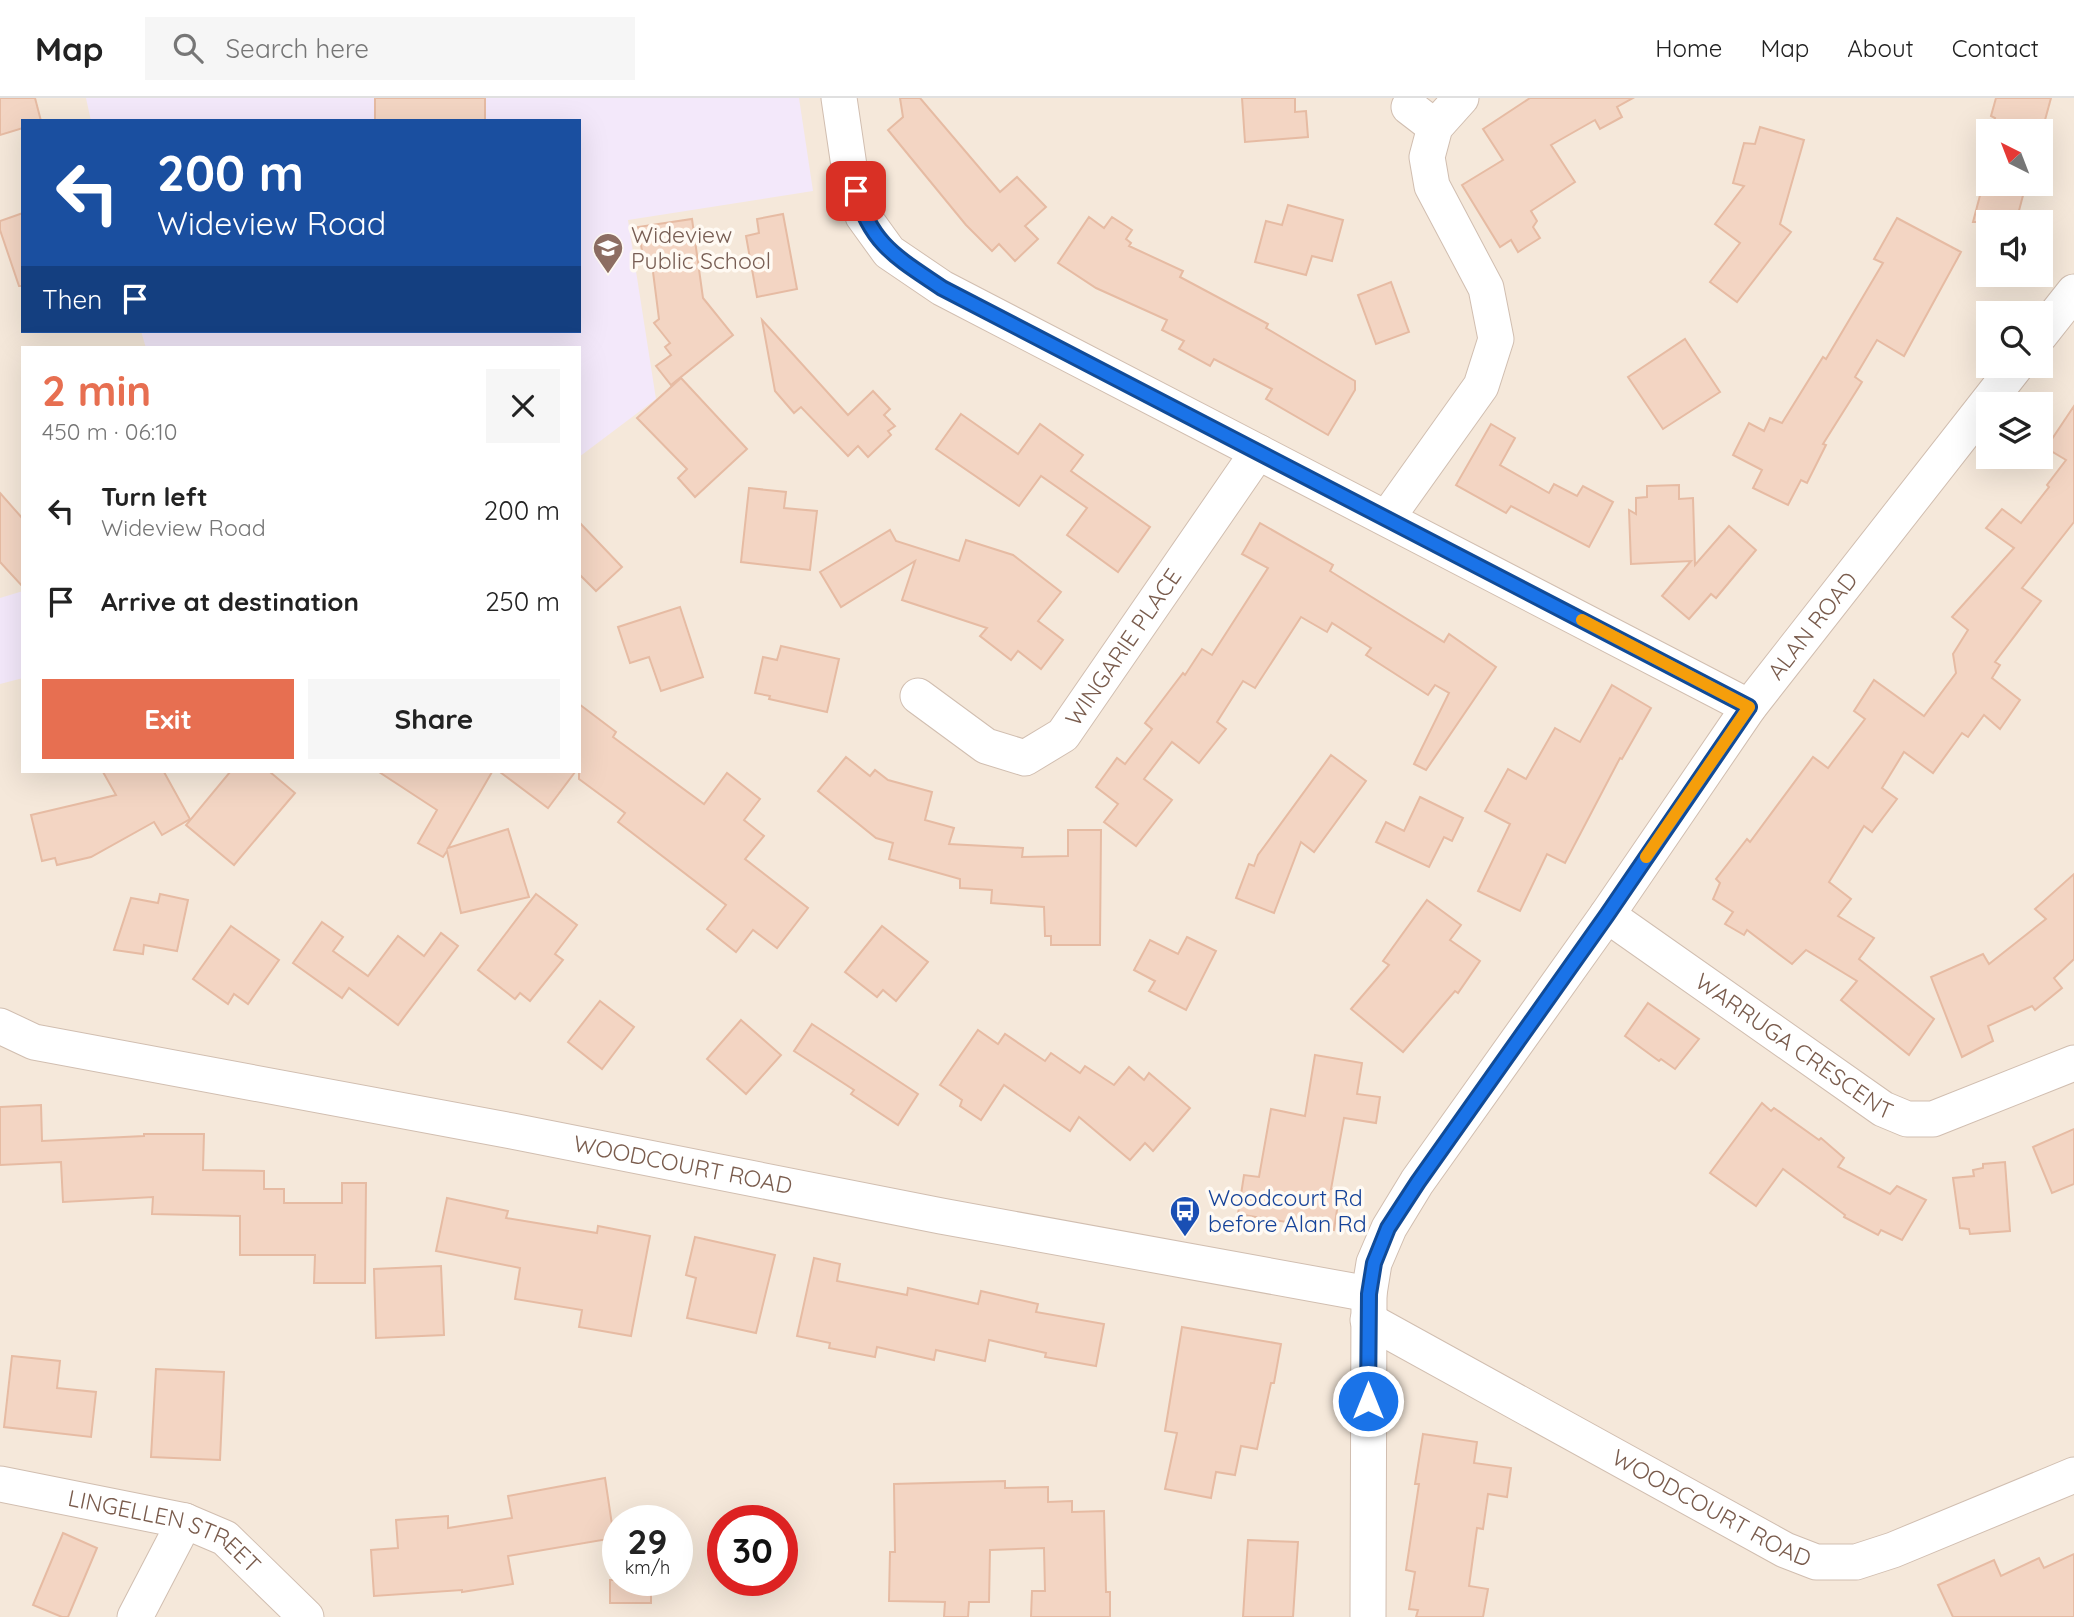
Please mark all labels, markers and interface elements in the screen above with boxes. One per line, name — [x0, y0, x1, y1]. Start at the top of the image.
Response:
search box — [145, 17, 635, 80]
text: Map — [35, 28, 103, 69]
icon: search — [169, 29, 207, 67]
text: Search here — [225, 32, 369, 65]
text: Home — [1655, 33, 1722, 63]
text: Map — [1760, 33, 1809, 63]
text: About — [1847, 33, 1914, 63]
text: Contact — [1952, 33, 2039, 63]
north arrow — [1976, 119, 2053, 196]
map controls — [1976, 119, 2053, 469]
text: 200 m — [157, 142, 304, 203]
icon: left — [42, 147, 133, 238]
pin — [826, 161, 886, 221]
icon: arrive — [837, 172, 875, 210]
text: Wideview Road — [157, 203, 386, 243]
button: sound — [1976, 210, 2053, 287]
place label: Wideview Public School — [631, 220, 771, 275]
school or university icon: Wideview Public School — [591, 231, 625, 275]
icon: arrive — [116, 280, 154, 318]
text: Then — [42, 283, 102, 316]
button: search — [1976, 301, 2053, 378]
text: 2 min — [42, 364, 151, 417]
button: close — [486, 369, 560, 443]
button: layers — [1976, 392, 2053, 469]
text: 450 m · 06:10 — [42, 417, 177, 446]
text: Turn left — [101, 480, 208, 513]
icon: left — [42, 492, 80, 530]
text: 200 m — [484, 494, 560, 527]
text: Wideview Road — [101, 513, 266, 542]
street label: WINGARIE PLACE — [1059, 563, 1187, 732]
street label: ALAN ROAD — [1761, 566, 1863, 685]
icon: arrive — [42, 583, 80, 621]
text: Arrive at destination — [101, 585, 359, 618]
text: 250 m — [485, 585, 560, 618]
button: Exit — [42, 679, 294, 759]
button: Share — [308, 679, 560, 759]
street label: WARRUGA CRESCENT — [1690, 967, 1898, 1126]
street label: WOODCOURT ROAD — [571, 1129, 795, 1200]
place label: Woodcourt Rd before Alan Rd — [1208, 1183, 1367, 1238]
bus stop icon: Woodcourt Rd before Alan Rd — [1168, 1194, 1202, 1238]
position arrow — [1331, 1364, 1405, 1438]
street label: WOODCOURT ROAD — [1607, 1442, 1816, 1573]
street label: LINGELLEN STREET — [66, 1483, 267, 1579]
speed limit sign: 30 — [707, 1505, 798, 1596]
text: 29 — [628, 1519, 667, 1563]
text: km/h — [625, 1556, 670, 1579]

